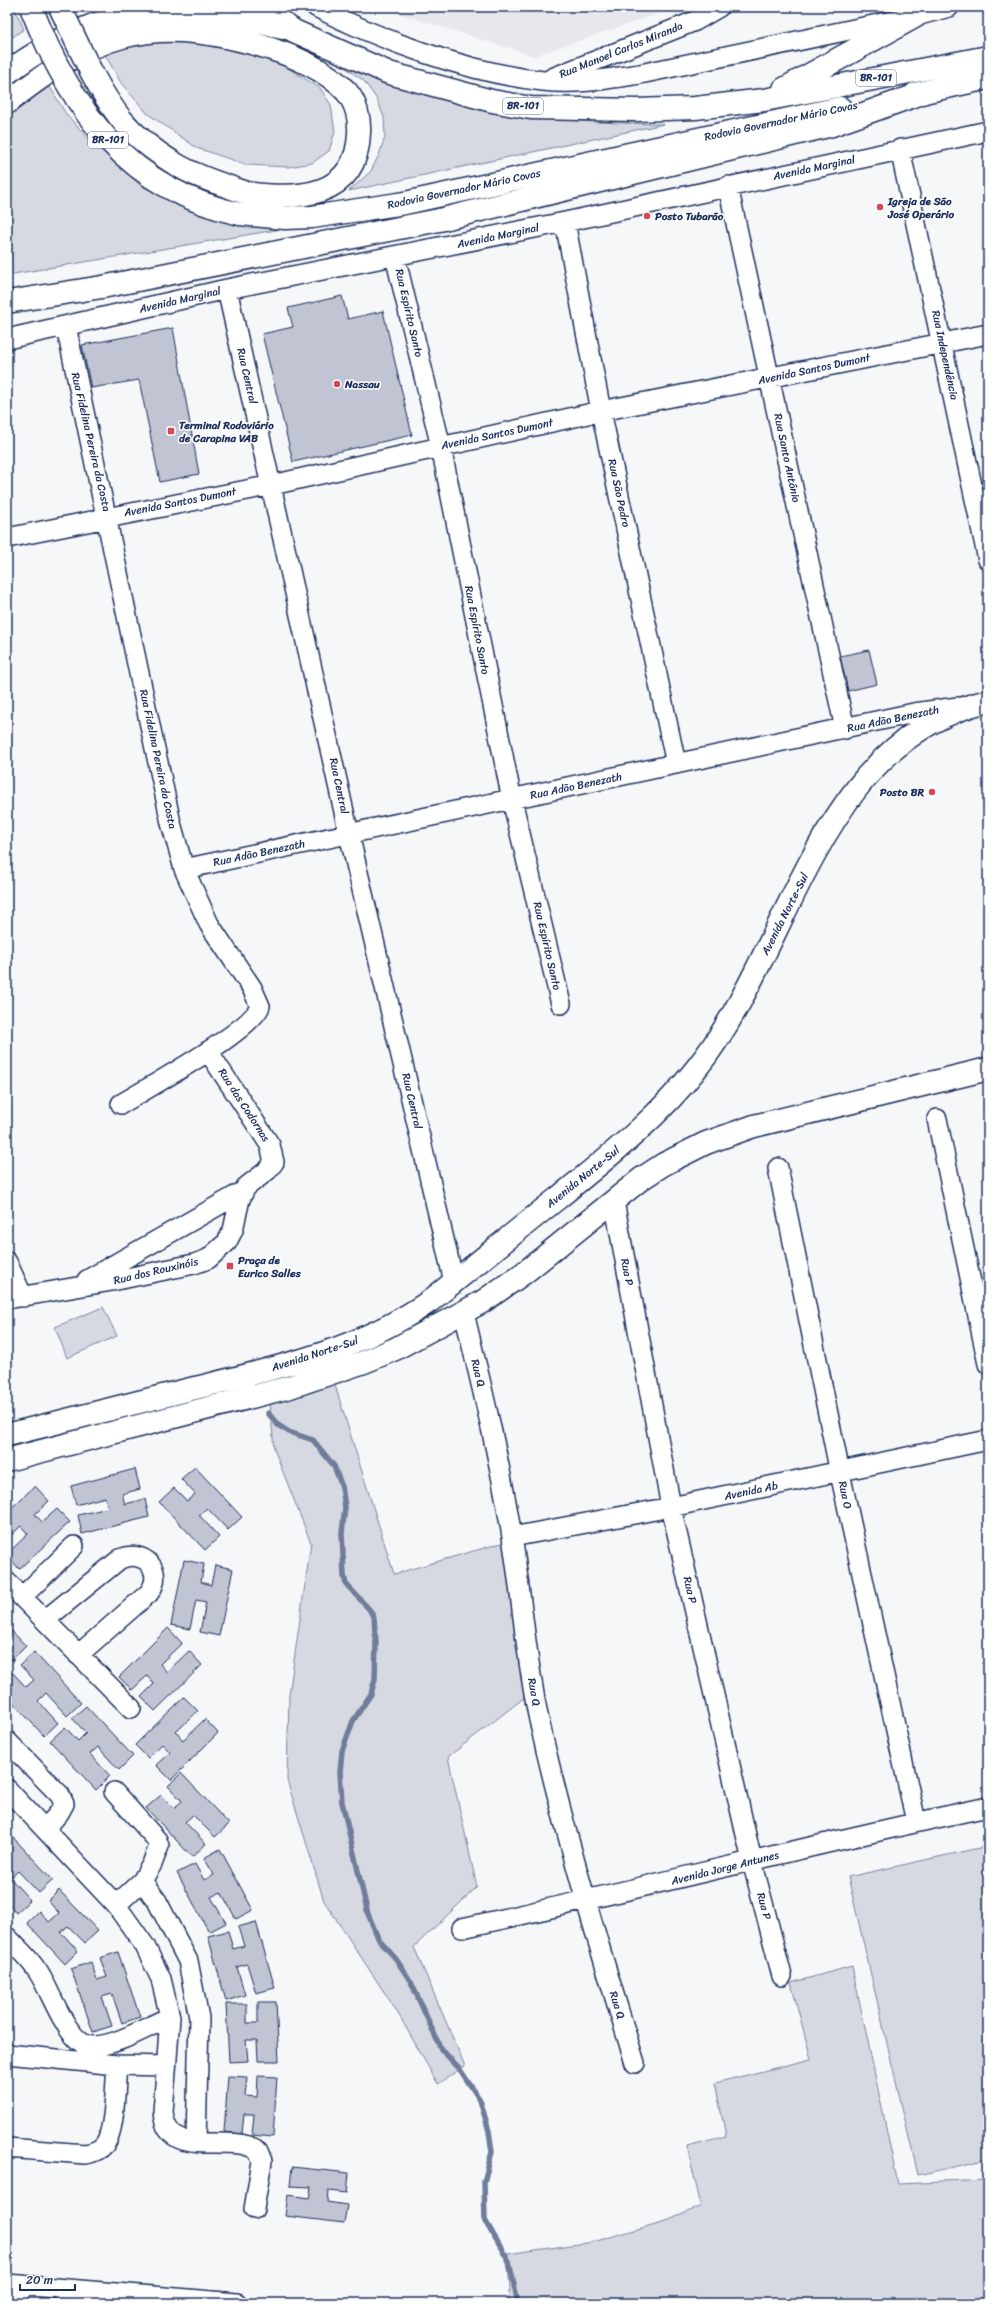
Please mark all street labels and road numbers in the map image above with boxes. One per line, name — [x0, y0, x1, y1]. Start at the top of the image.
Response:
street label: Rua Manoel Carlos Miranda — [556, 16, 686, 84]
road number: BR-101 — [856, 70, 896, 86]
street label: Rodovia Governador Mário Covas — [703, 95, 860, 147]
road number: BR-101 — [503, 98, 543, 114]
road number: BR-101 — [88, 132, 128, 148]
street label: Avenida Marginal — [770, 150, 858, 186]
street label: Rodovia Governador Mário Covas — [386, 163, 543, 215]
street label: Avenida Marginal — [454, 218, 542, 254]
street label: Rua Espírito Santo — [390, 267, 428, 359]
street label: Avenida Marginal — [136, 281, 224, 319]
street label: Rua Independência — [926, 308, 964, 402]
street label: Rua Central — [231, 346, 263, 407]
street label: Avenida Santos Dumont — [755, 348, 872, 390]
street label: Rua Fidelina Pereira da Costa — [66, 371, 116, 514]
street label: Rua Santo Antônio — [768, 412, 806, 505]
street label: Avenida Santos Dumont — [438, 413, 555, 455]
street label: Rua São Pedro — [602, 457, 636, 529]
street label: Avenida Santos Dumont — [121, 482, 238, 522]
street label: Rua Espírito Santo — [459, 584, 495, 676]
street label: Rua Fidelina Pereira da Costa — [134, 687, 182, 831]
street label: Rua Adão Benezath — [845, 700, 941, 738]
street label: Rua Central — [324, 756, 354, 817]
street label: Rua Adão Benezath — [528, 767, 624, 805]
street label: Rua Adão Benezath — [211, 834, 307, 872]
street label: Avenida Norte-Sul — [756, 869, 814, 959]
street label: Rua Espírito Santo — [528, 900, 566, 992]
street label: Rua das Codornas — [213, 1064, 275, 1146]
street label: Rua Central — [396, 1071, 428, 1132]
street label: Avenida Norte-Sul — [541, 1141, 625, 1213]
street label: Rua dos Rouxinóis — [112, 1252, 201, 1290]
street label: Rua P — [615, 1257, 639, 1288]
street label: Avenida Norte-Sul — [268, 1331, 362, 1377]
street label: Rua Q — [465, 1357, 491, 1389]
street label: Avenida Ab — [721, 1476, 780, 1506]
street label: Rua O — [833, 1479, 857, 1511]
street label: Rua P — [678, 1575, 702, 1606]
street label: Rua Q — [522, 1677, 546, 1707]
street label: Avenida Jorge Antunes — [668, 1845, 781, 1891]
street label: Rua P — [751, 1890, 777, 1922]
street label: Rua Q — [604, 1989, 630, 2021]

